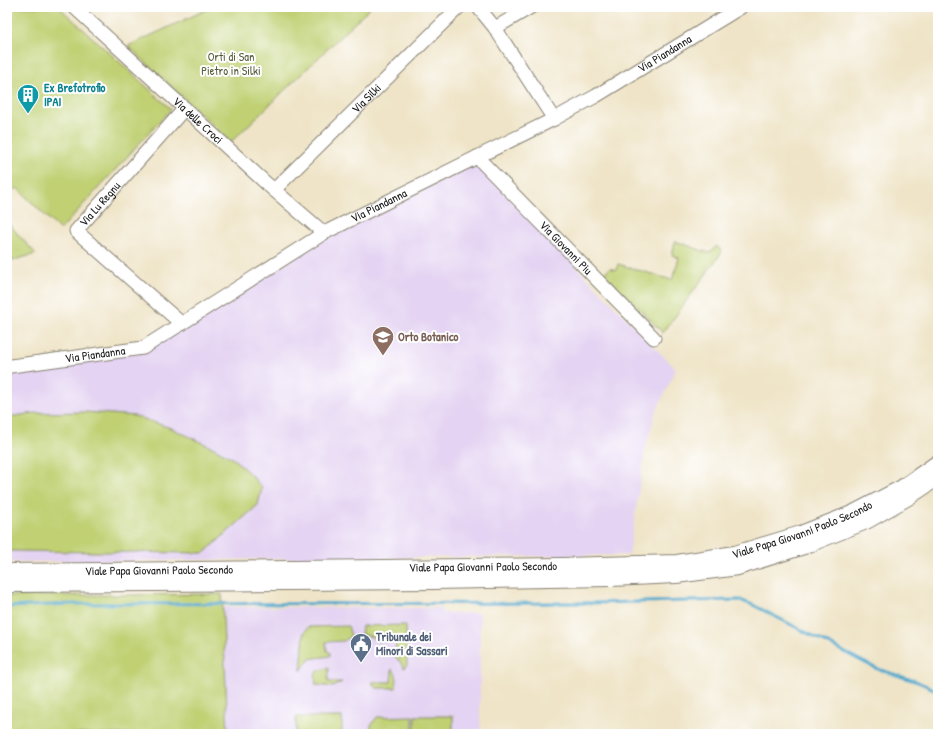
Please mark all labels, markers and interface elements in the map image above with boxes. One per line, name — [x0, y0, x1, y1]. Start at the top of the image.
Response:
street label: Via Piandanna — [634, 30, 695, 76]
park label: Orti di San Pietro in Silki — [201, 48, 261, 79]
place label: Ex Brefotrofio IPAI — [44, 79, 105, 110]
street label: Via Silki — [347, 80, 385, 117]
building icon: Ex Brefotrofio IPAI — [15, 82, 41, 115]
street label: Via delle Croci — [169, 93, 227, 148]
street label: Via Lu Regnu — [75, 177, 124, 230]
street label: Via Piandanna — [348, 184, 410, 226]
street label: Via Giovanni Piu — [536, 217, 597, 278]
school or university icon: Orto Botanico — [370, 324, 396, 357]
place label: Orto Botanico — [398, 328, 459, 345]
street label: Via Piandanna — [64, 341, 126, 367]
street label: Viale Papa Giovanni Paolo Secondo — [730, 496, 875, 562]
street label: Viale Papa Giovanni Paolo Secondo — [409, 557, 557, 576]
street label: Viale Papa Giovanni Paolo Secondo — [85, 561, 233, 579]
place label: Tribunale dei Minori di Sassari — [375, 628, 448, 659]
public building icon: Tribunale dei Minori di Sassari — [348, 631, 374, 664]

